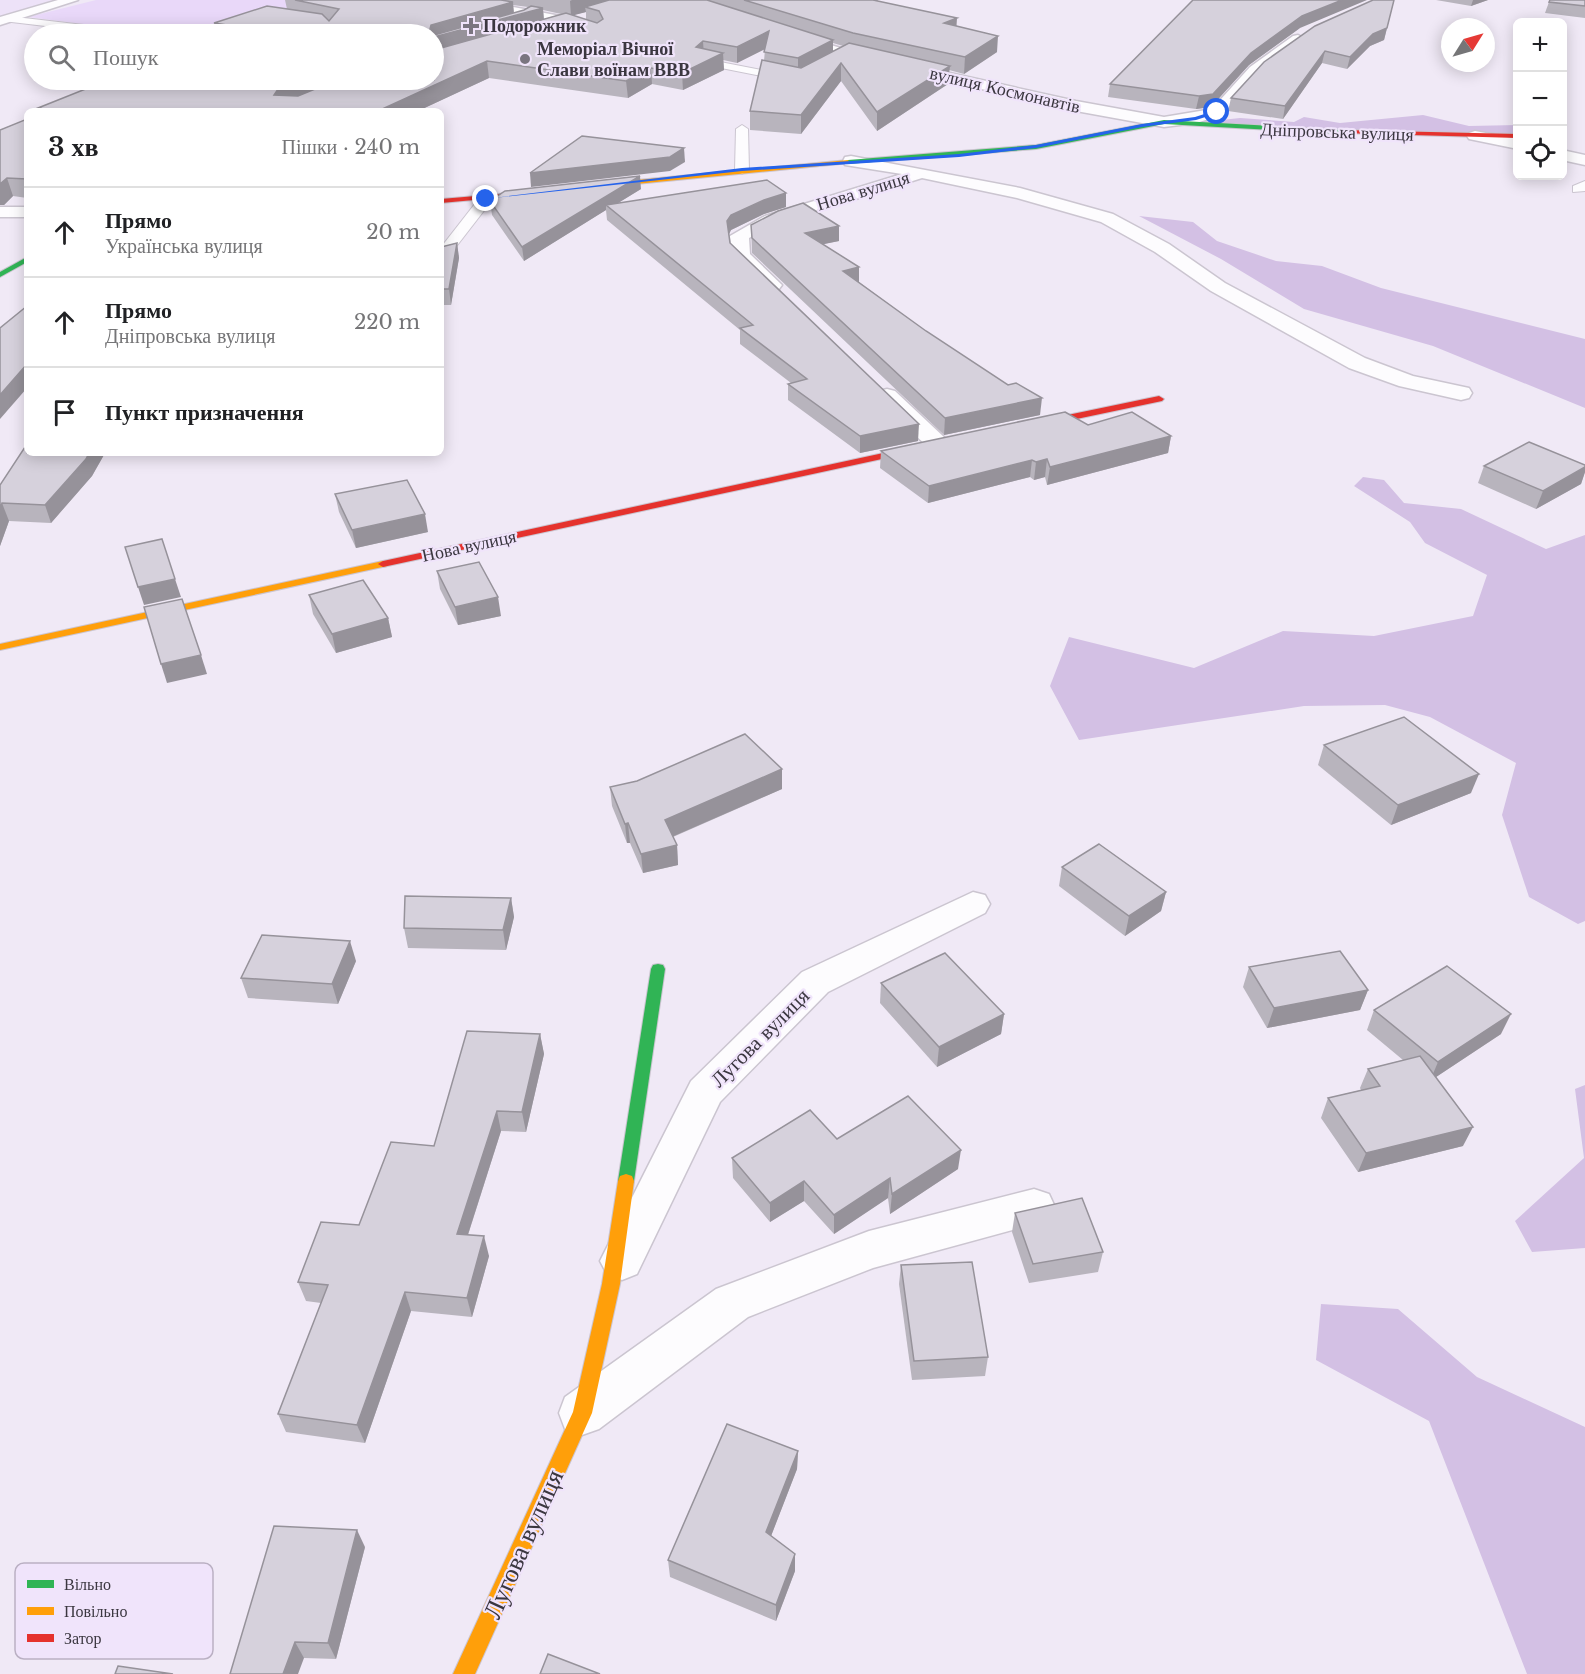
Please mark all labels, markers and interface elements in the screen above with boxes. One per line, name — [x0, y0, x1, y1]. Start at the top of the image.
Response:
place label: Подорожник — [483, 15, 587, 37]
north arrow — [1441, 18, 1495, 72]
map controls — [1513, 18, 1567, 180]
button: + — [1513, 18, 1567, 72]
marker: Подорожник — [464, 19, 478, 33]
search box — [24, 24, 444, 90]
place label: Меморіал Вічної Слави воїнам ВВВ — [537, 38, 690, 81]
icon: search — [45, 41, 78, 74]
text: Пошук — [93, 44, 159, 71]
marker: Меморіал Вічної Слави воїнам ВВВ — [518, 52, 532, 66]
street label: вулиця Космонавтів — [928, 62, 1082, 118]
button: − — [1513, 72, 1567, 126]
route start — [1203, 98, 1229, 124]
street label: Дніпровська вулиця — [1260, 118, 1414, 146]
button: locate — [1513, 126, 1567, 180]
text: 3 хв — [48, 131, 99, 163]
text: Пішки · 240 m — [281, 135, 420, 159]
street label: Нова вулиця — [814, 166, 912, 216]
route end — [472, 185, 498, 211]
text: Прямо — [105, 207, 172, 234]
icon: ahead — [48, 216, 81, 249]
text: 20 m — [366, 220, 420, 244]
text: Українська вулиця — [105, 234, 263, 258]
text: Прямо — [105, 297, 172, 324]
icon: ahead — [48, 306, 81, 339]
text: 220 m — [354, 310, 420, 334]
text: Дніпровська вулиця — [105, 324, 275, 348]
icon: arrive — [48, 396, 81, 429]
text: Пункт призначення — [105, 399, 304, 426]
street label: Нова вулиця — [420, 525, 518, 567]
street label: Лугова вулиця — [705, 983, 815, 1093]
street label: Лугова вулиця — [476, 1464, 570, 1624]
legend — [15, 1563, 213, 1659]
text: Вільно — [64, 1574, 111, 1594]
text: Повільно — [64, 1601, 127, 1621]
text: Затор — [64, 1628, 101, 1648]

